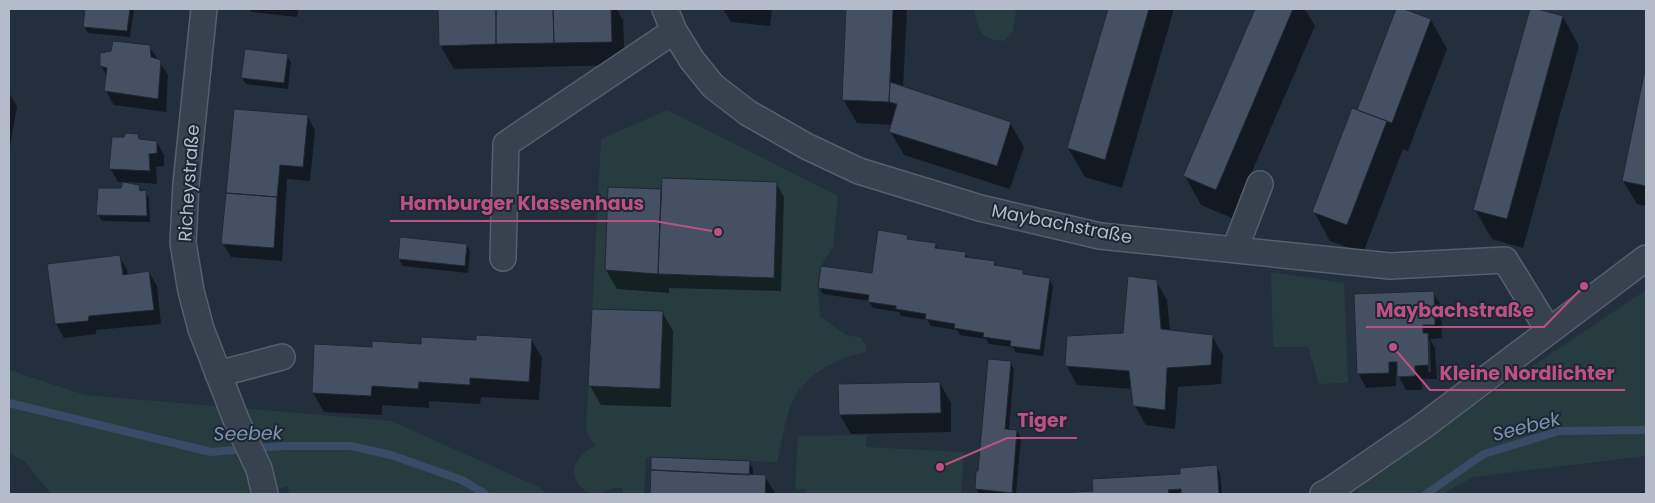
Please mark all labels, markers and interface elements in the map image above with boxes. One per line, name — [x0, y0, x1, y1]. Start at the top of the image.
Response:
street label: Richeystraße — [172, 124, 205, 242]
callout: Hamburger Klassenhaus — [390, 187, 654, 221]
text: Hamburger Klassenhaus — [400, 190, 644, 217]
street label: Maybachstraße — [990, 198, 1135, 249]
callout: Maybachstraße — [1366, 293, 1544, 327]
text: Maybachstraße — [1376, 297, 1534, 324]
callout: Kleine Nordlichter — [1430, 356, 1625, 390]
text: Kleine Nordlichter — [1439, 360, 1615, 387]
callout: Tiger — [1007, 404, 1077, 438]
water label: Seebek — [1489, 405, 1564, 448]
text: Tiger — [1017, 407, 1067, 434]
water label: Seebek — [213, 419, 284, 448]

